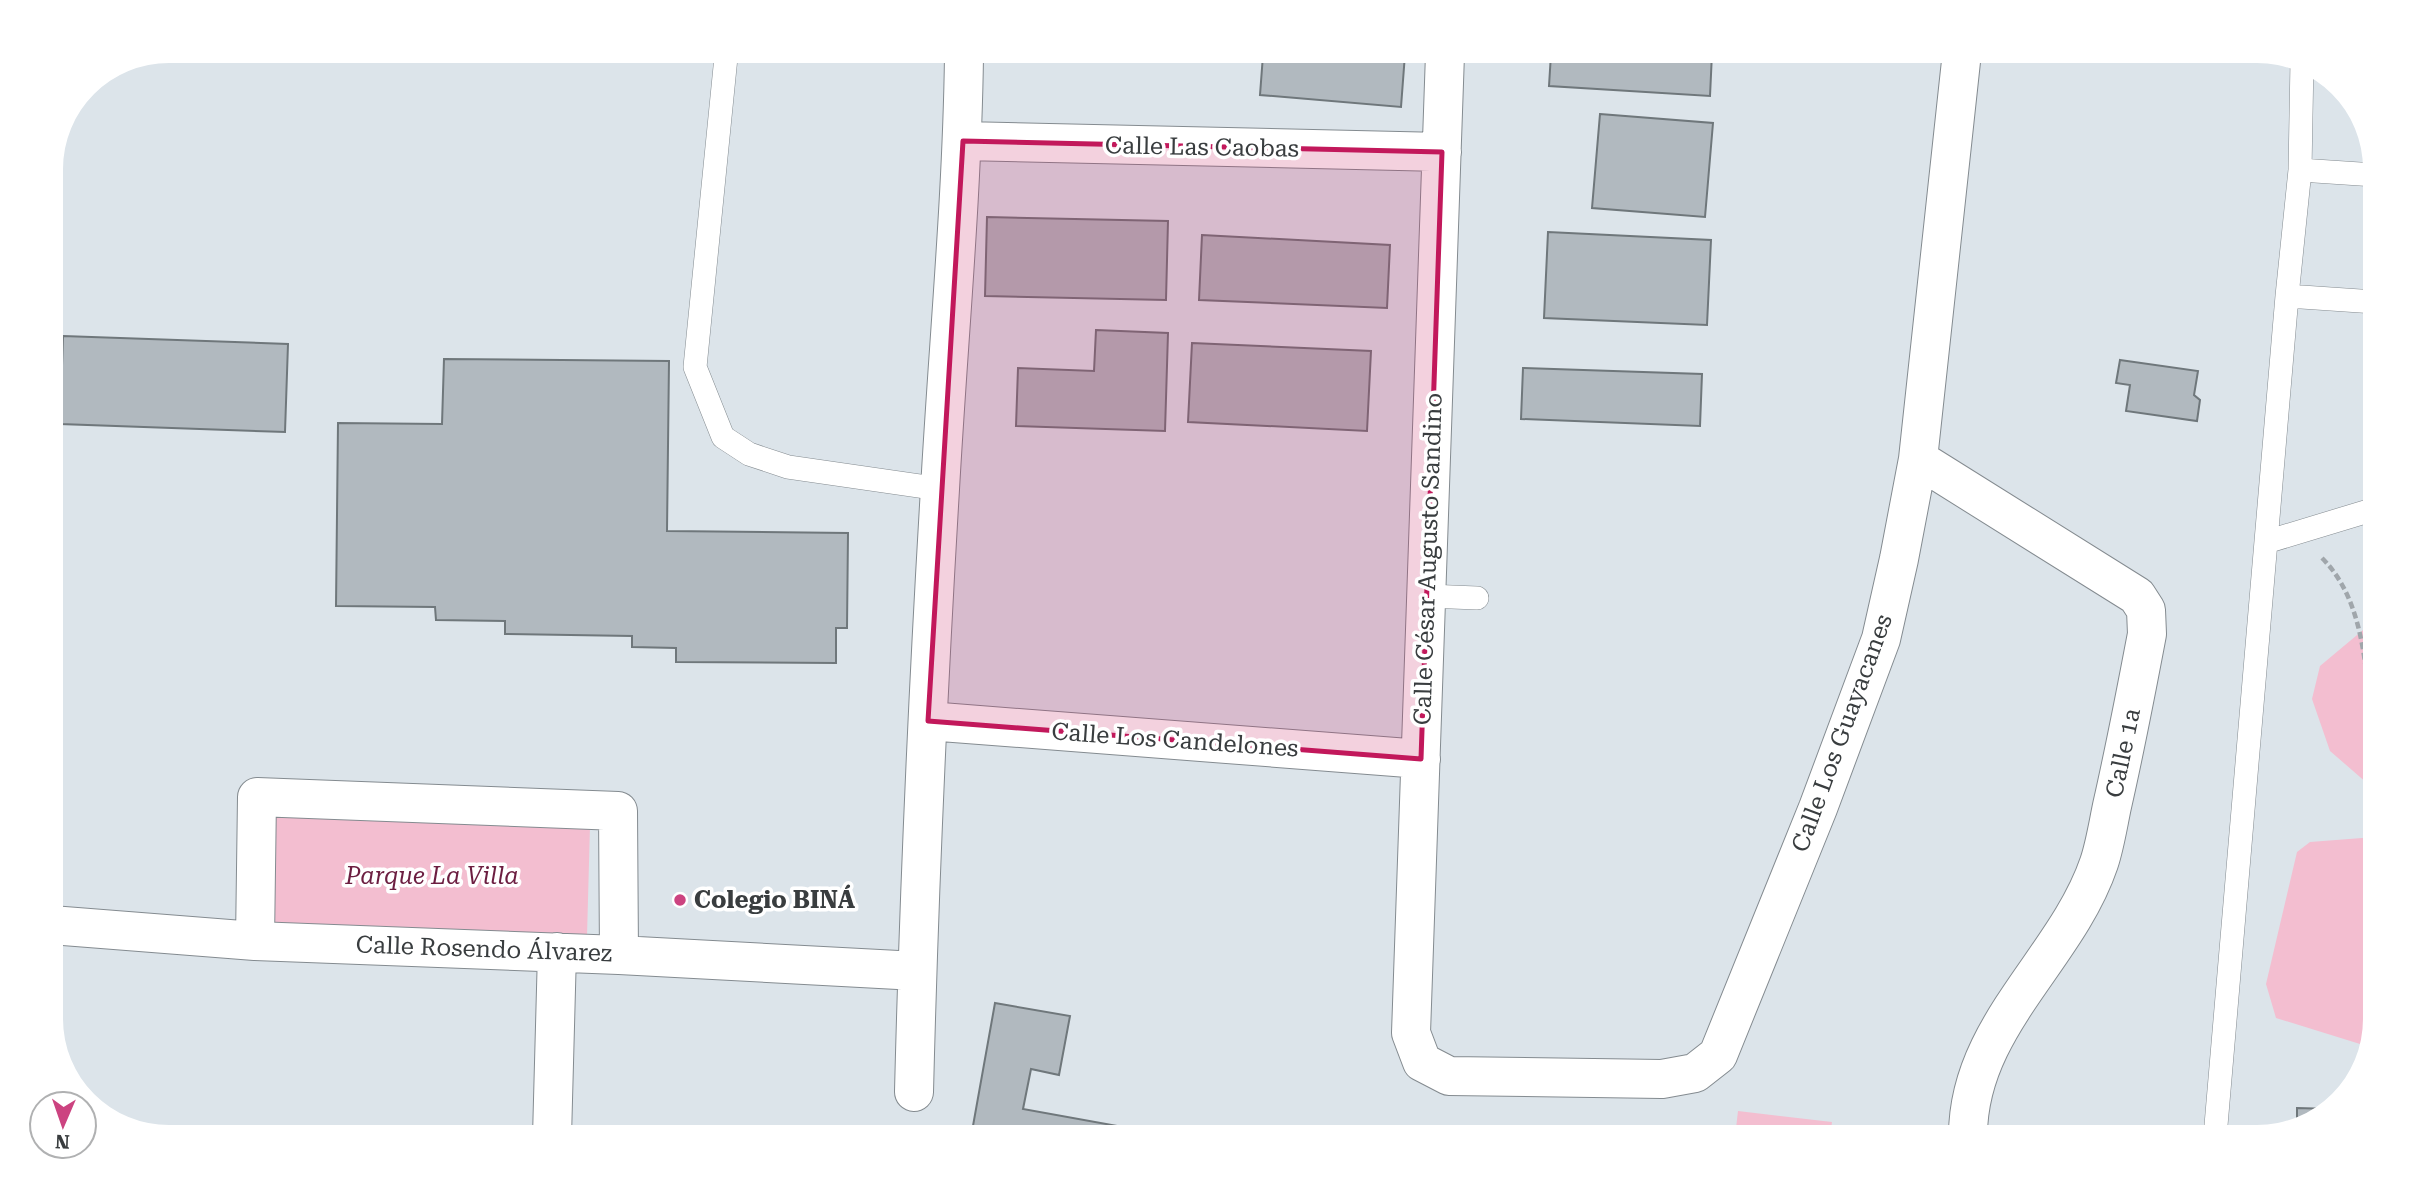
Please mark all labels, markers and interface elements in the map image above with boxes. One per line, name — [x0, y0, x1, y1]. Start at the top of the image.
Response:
street label: Calle Las Caobas — [1105, 131, 1299, 163]
street label: Calle César Augusto Sandino — [1408, 392, 1448, 726]
street label: Calle Los Guayacanes — [1786, 610, 1898, 856]
street label: Calle 1a — [2100, 706, 2146, 800]
street label: Calle Los Candelones — [1050, 717, 1300, 763]
park label: Parque La Villa — [344, 862, 519, 890]
place label: Colegio BINÁ — [694, 884, 856, 914]
marker: Colegio BINÁ — [672, 892, 688, 908]
street label: Calle Rosendo Álvarez — [355, 930, 613, 967]
north arrow — [28, 1090, 98, 1160]
text: N — [54, 1130, 70, 1153]

